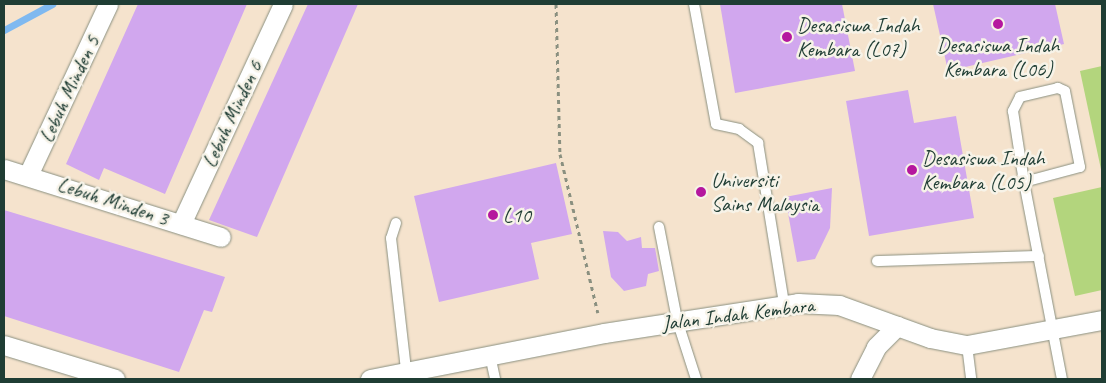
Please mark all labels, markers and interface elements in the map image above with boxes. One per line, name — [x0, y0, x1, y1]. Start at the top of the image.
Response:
place label: Desasiswa Indah Kembara (L07) — [797, 12, 920, 62]
marker: Desasiswa Indah Kembara (L06) — [992, 18, 1004, 30]
marker: Desasiswa Indah Kembara (L07) — [781, 31, 793, 43]
street label: Lebuh Minden 5 — [33, 32, 105, 146]
place label: Desasiswa Indah Kembara (L06) — [937, 32, 1059, 82]
street label: Lebuh Minden 6 — [196, 57, 268, 171]
place label: Desasiswa Indah Kembara (L05) — [922, 145, 1045, 195]
marker: Desasiswa Indah Kembara (L05) — [906, 164, 918, 176]
place label: Universiti Sains Malaysia — [711, 167, 819, 217]
street label: Lebuh Minden 3 — [54, 171, 172, 231]
marker: Universiti Sains Malaysia — [695, 186, 707, 198]
place label: L10 — [503, 202, 531, 228]
marker: L10 — [487, 209, 499, 221]
street label: Jalan Indah Kembara — [660, 292, 816, 336]

